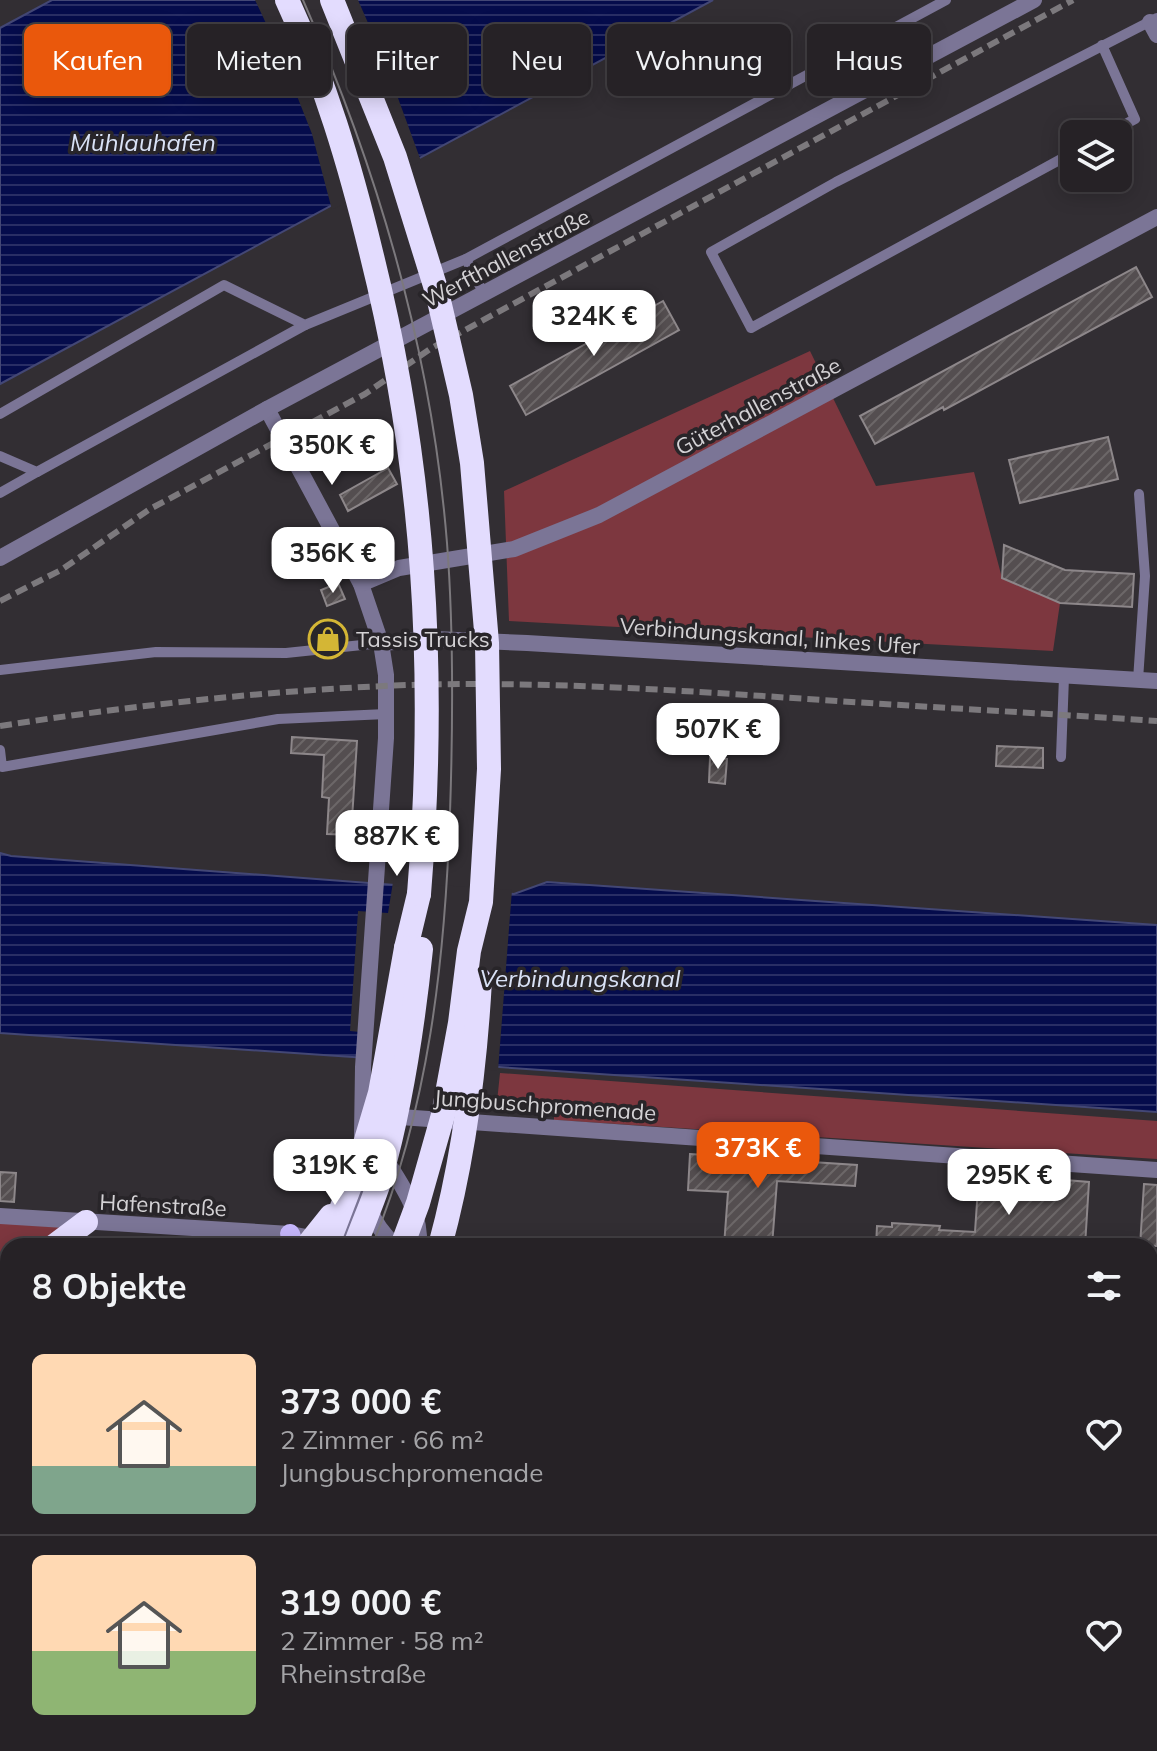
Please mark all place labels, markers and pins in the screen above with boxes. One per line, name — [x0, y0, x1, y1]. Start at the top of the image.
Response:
pin: 324K € — [529, 290, 659, 358]
pin: 350K € — [267, 419, 397, 487]
pin: 356K € — [268, 527, 398, 595]
shop icon: Tassis Trucks — [307, 618, 349, 660]
place label: Tassis Trucks — [356, 625, 490, 653]
pin: 507K € — [653, 703, 783, 771]
pin: 887K € — [332, 810, 462, 878]
pin: 373K € — [693, 1122, 823, 1190]
pin: 319K € — [270, 1139, 400, 1207]
pin: 295K € — [944, 1149, 1074, 1217]

